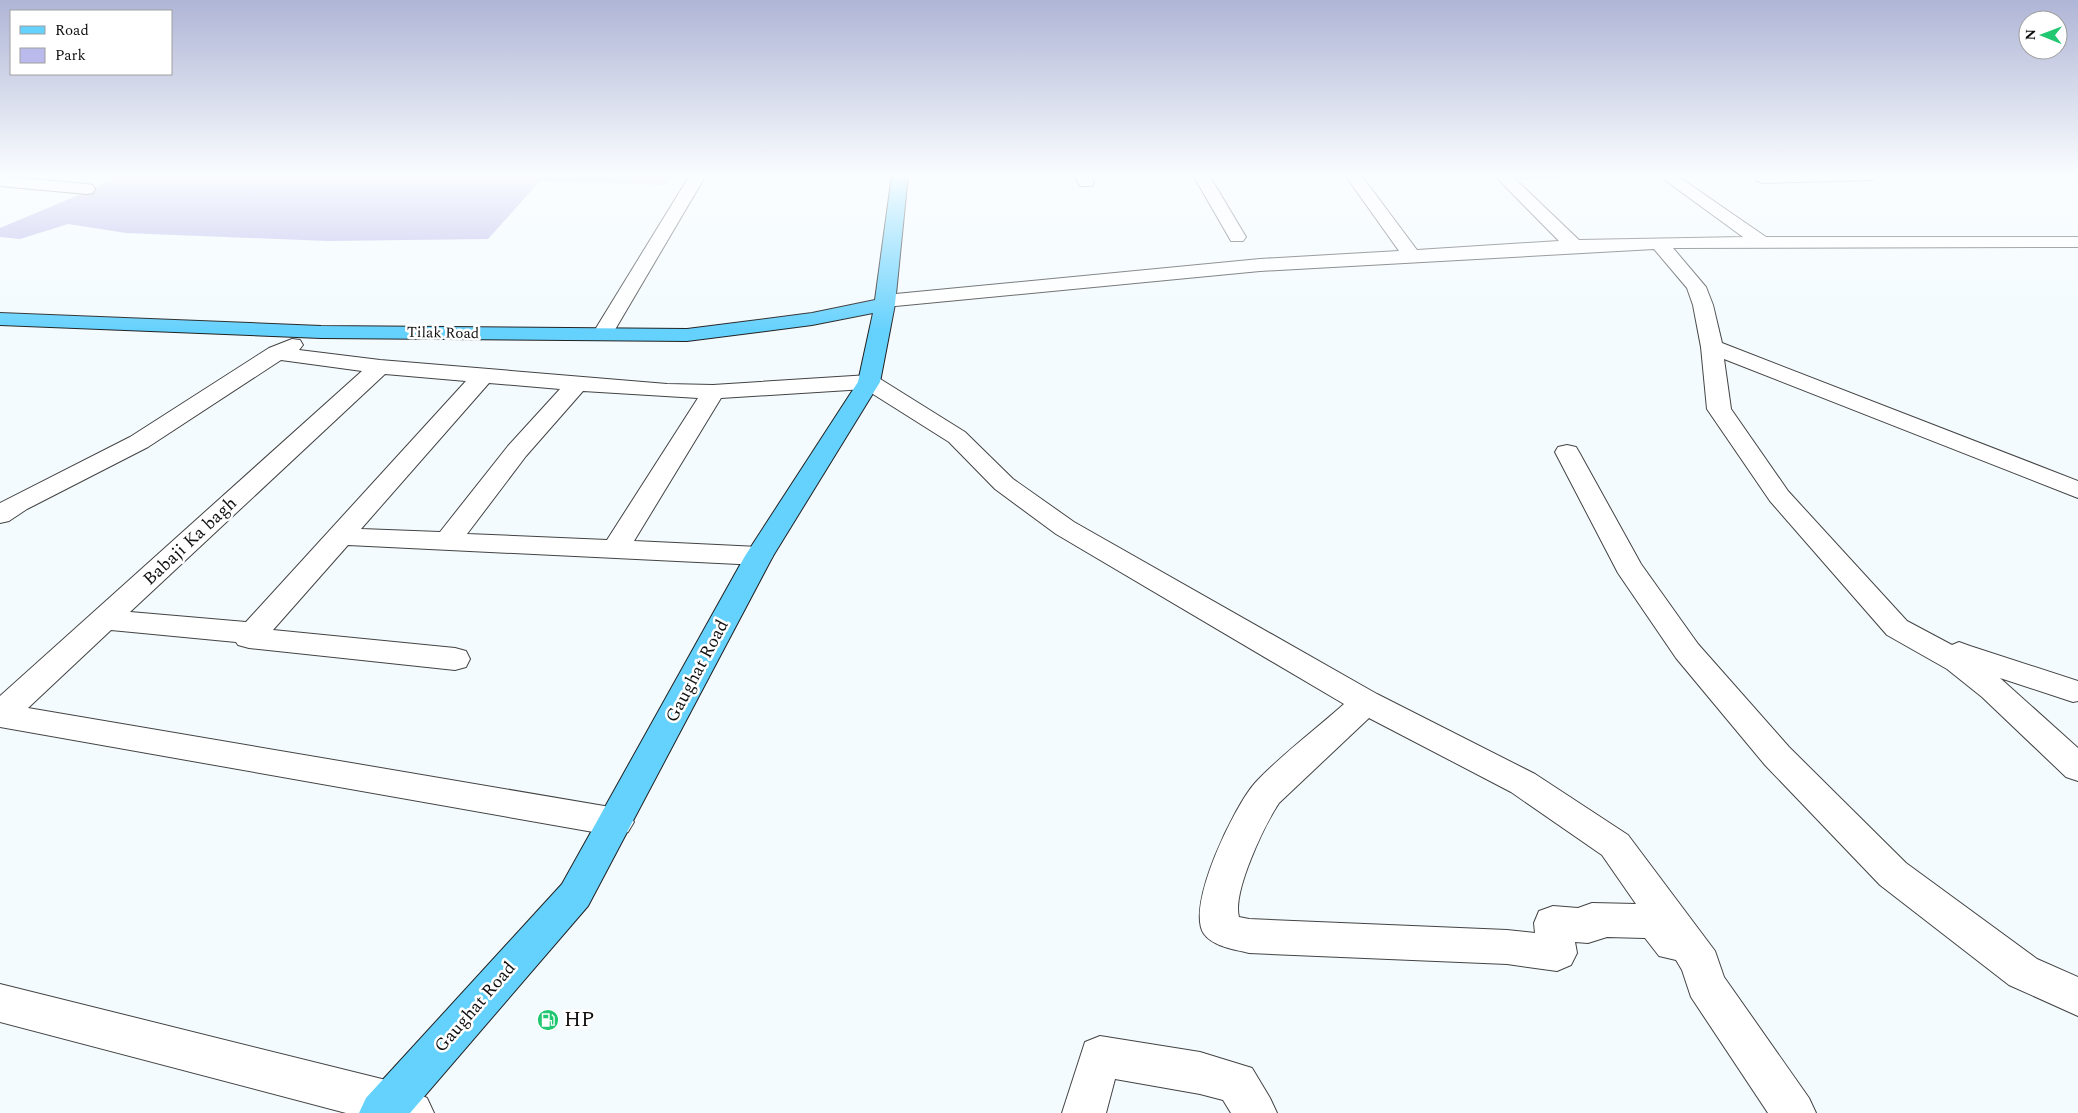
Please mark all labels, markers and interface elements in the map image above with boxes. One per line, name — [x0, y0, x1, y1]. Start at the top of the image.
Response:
legend — [10, 10, 172, 75]
north arrow — [2018, 10, 2068, 60]
text: Road — [55, 19, 89, 42]
text: N — [2020, 29, 2041, 41]
text: Park — [55, 44, 86, 67]
street label: Tilak Road — [407, 321, 479, 345]
street label: Babaji Ka bagh — [137, 490, 243, 592]
street label: Gaughat Road — [659, 615, 735, 727]
street label: Gaughat Road — [428, 955, 522, 1059]
place label: HP — [564, 1004, 594, 1036]
fuel station icon: HP — [536, 1008, 560, 1032]

